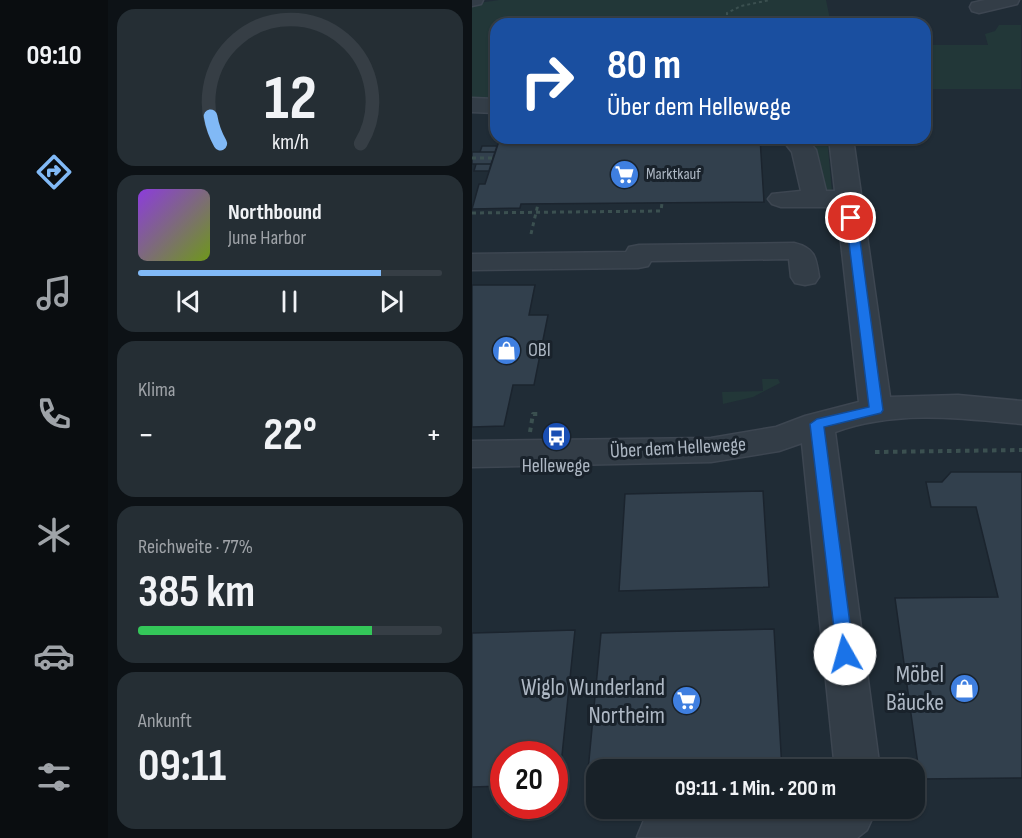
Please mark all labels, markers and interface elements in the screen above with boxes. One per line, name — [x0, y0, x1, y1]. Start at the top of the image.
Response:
text: 09:10 — [26, 40, 82, 72]
text: 80 m — [607, 40, 681, 91]
icon: right — [508, 42, 586, 120]
text: 12 — [264, 63, 316, 138]
text: Über dem Hellewege — [607, 91, 791, 123]
text: km/h — [271, 131, 309, 156]
icon: directions — [33, 151, 75, 193]
supermarket icon: Marktkauf — [609, 158, 641, 190]
place label: Marktkauf — [646, 165, 701, 184]
pin — [825, 192, 876, 243]
text: Northbound — [228, 199, 322, 226]
icon: arrive — [834, 201, 867, 234]
text: June Harbor — [228, 226, 306, 250]
icon: music — [33, 272, 75, 314]
icon: previous — [172, 285, 205, 318]
icon: pause — [273, 285, 306, 318]
icon: next — [375, 285, 408, 318]
shop icon: OBI — [491, 334, 523, 366]
place label: OBI — [528, 338, 551, 362]
text: Klima — [138, 378, 176, 402]
icon: phone — [33, 393, 75, 435]
text: 22° — [263, 408, 317, 463]
text: − — [138, 415, 154, 455]
text: + — [426, 415, 442, 455]
bus stop icon: Hellewege — [540, 420, 572, 452]
street label: Über dem Hellewege — [609, 432, 747, 464]
place label: Hellewege — [522, 454, 590, 478]
icon: climate — [33, 514, 75, 556]
text: Reichweite · 77% — [138, 535, 253, 559]
text: 385 km — [138, 565, 255, 620]
position arrow — [813, 622, 877, 686]
icon: car — [33, 635, 75, 677]
place label: Möbel Bäucke — [886, 660, 944, 717]
shop icon: Möbel Bäucke — [949, 672, 981, 704]
place label: Wiglo Wunderland Northeim — [521, 673, 665, 730]
supermarket icon: Wiglo Wunderland Northeim — [670, 685, 702, 717]
text: Ankunft — [138, 709, 192, 733]
text: 09:11 — [138, 739, 226, 794]
speed limit sign: 20 — [490, 741, 568, 819]
icon: filters — [33, 756, 75, 798]
text: 09:11 · 1 Min. · 200 m — [675, 775, 836, 802]

